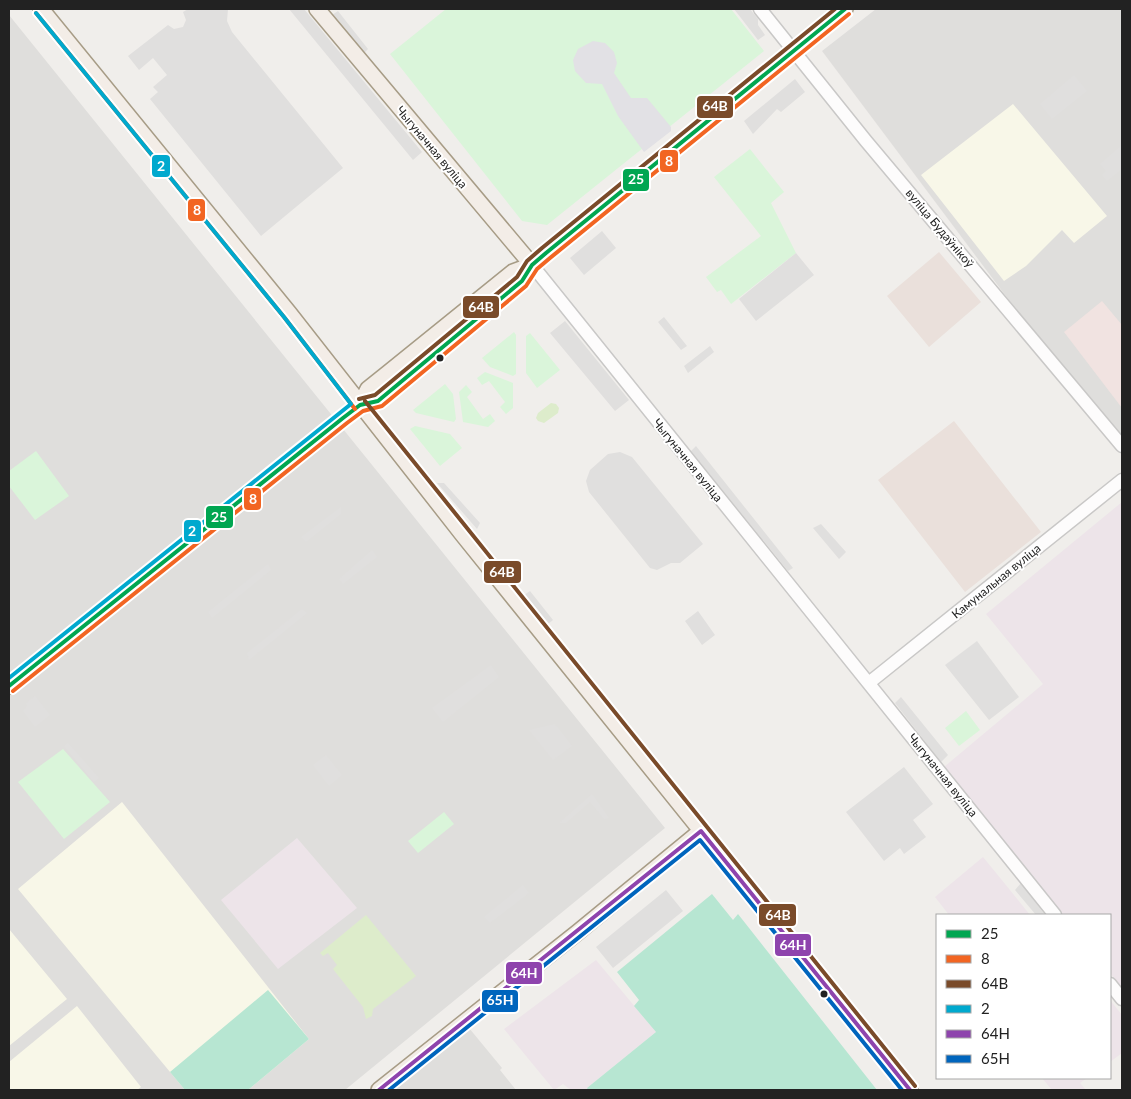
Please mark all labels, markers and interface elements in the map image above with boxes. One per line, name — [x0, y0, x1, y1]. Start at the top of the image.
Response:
line badge: 64В — [696, 95, 734, 119]
text: 64В — [702, 97, 728, 114]
street label: Чыгуначная вуліца — [393, 103, 471, 191]
line badge: 8 — [659, 149, 679, 173]
text: 8 — [665, 152, 673, 169]
line badge: 2 — [151, 154, 171, 178]
text: 2 — [157, 157, 165, 174]
line badge: 25 — [622, 168, 650, 192]
text: 25 — [628, 170, 644, 187]
street label: вуліца Будаўнікоў — [903, 186, 978, 271]
line badge: 8 — [187, 198, 206, 222]
text: 8 — [193, 201, 201, 218]
line badge: 64В — [462, 295, 500, 319]
text: 64В — [468, 298, 494, 315]
unlabelled marker — [435, 353, 445, 363]
street label: Чыгуначная вуліца — [650, 415, 726, 505]
line badge: 8 — [243, 487, 262, 511]
text: 8 — [249, 490, 257, 507]
line badge: 25 — [205, 505, 234, 529]
text: 25 — [211, 508, 227, 525]
line badge: 2 — [183, 519, 202, 543]
text: 2 — [188, 522, 196, 539]
street label: Камунальная вуліца — [948, 540, 1044, 622]
line badge: 64В — [483, 560, 522, 584]
text: 64В — [489, 563, 515, 580]
street label: Чыгуначная вуліца — [905, 730, 981, 820]
line badge: 64В — [758, 903, 797, 927]
text: 64В — [765, 906, 791, 923]
legend — [936, 914, 1111, 1079]
text: 25 — [981, 924, 998, 942]
line badge: 64Н — [774, 933, 812, 957]
text: 64Н — [779, 936, 807, 953]
text: 8 — [981, 949, 990, 967]
line badge: 64Н — [505, 961, 543, 985]
text: 64Н — [510, 964, 538, 981]
text: 64В — [981, 974, 1008, 992]
line badge: 65Н — [481, 989, 519, 1013]
unlabelled marker — [819, 989, 829, 999]
text: 65Н — [486, 991, 514, 1008]
text: 2 — [981, 999, 990, 1017]
text: 64Н — [981, 1024, 1010, 1042]
text: 65Н — [981, 1049, 1010, 1067]

